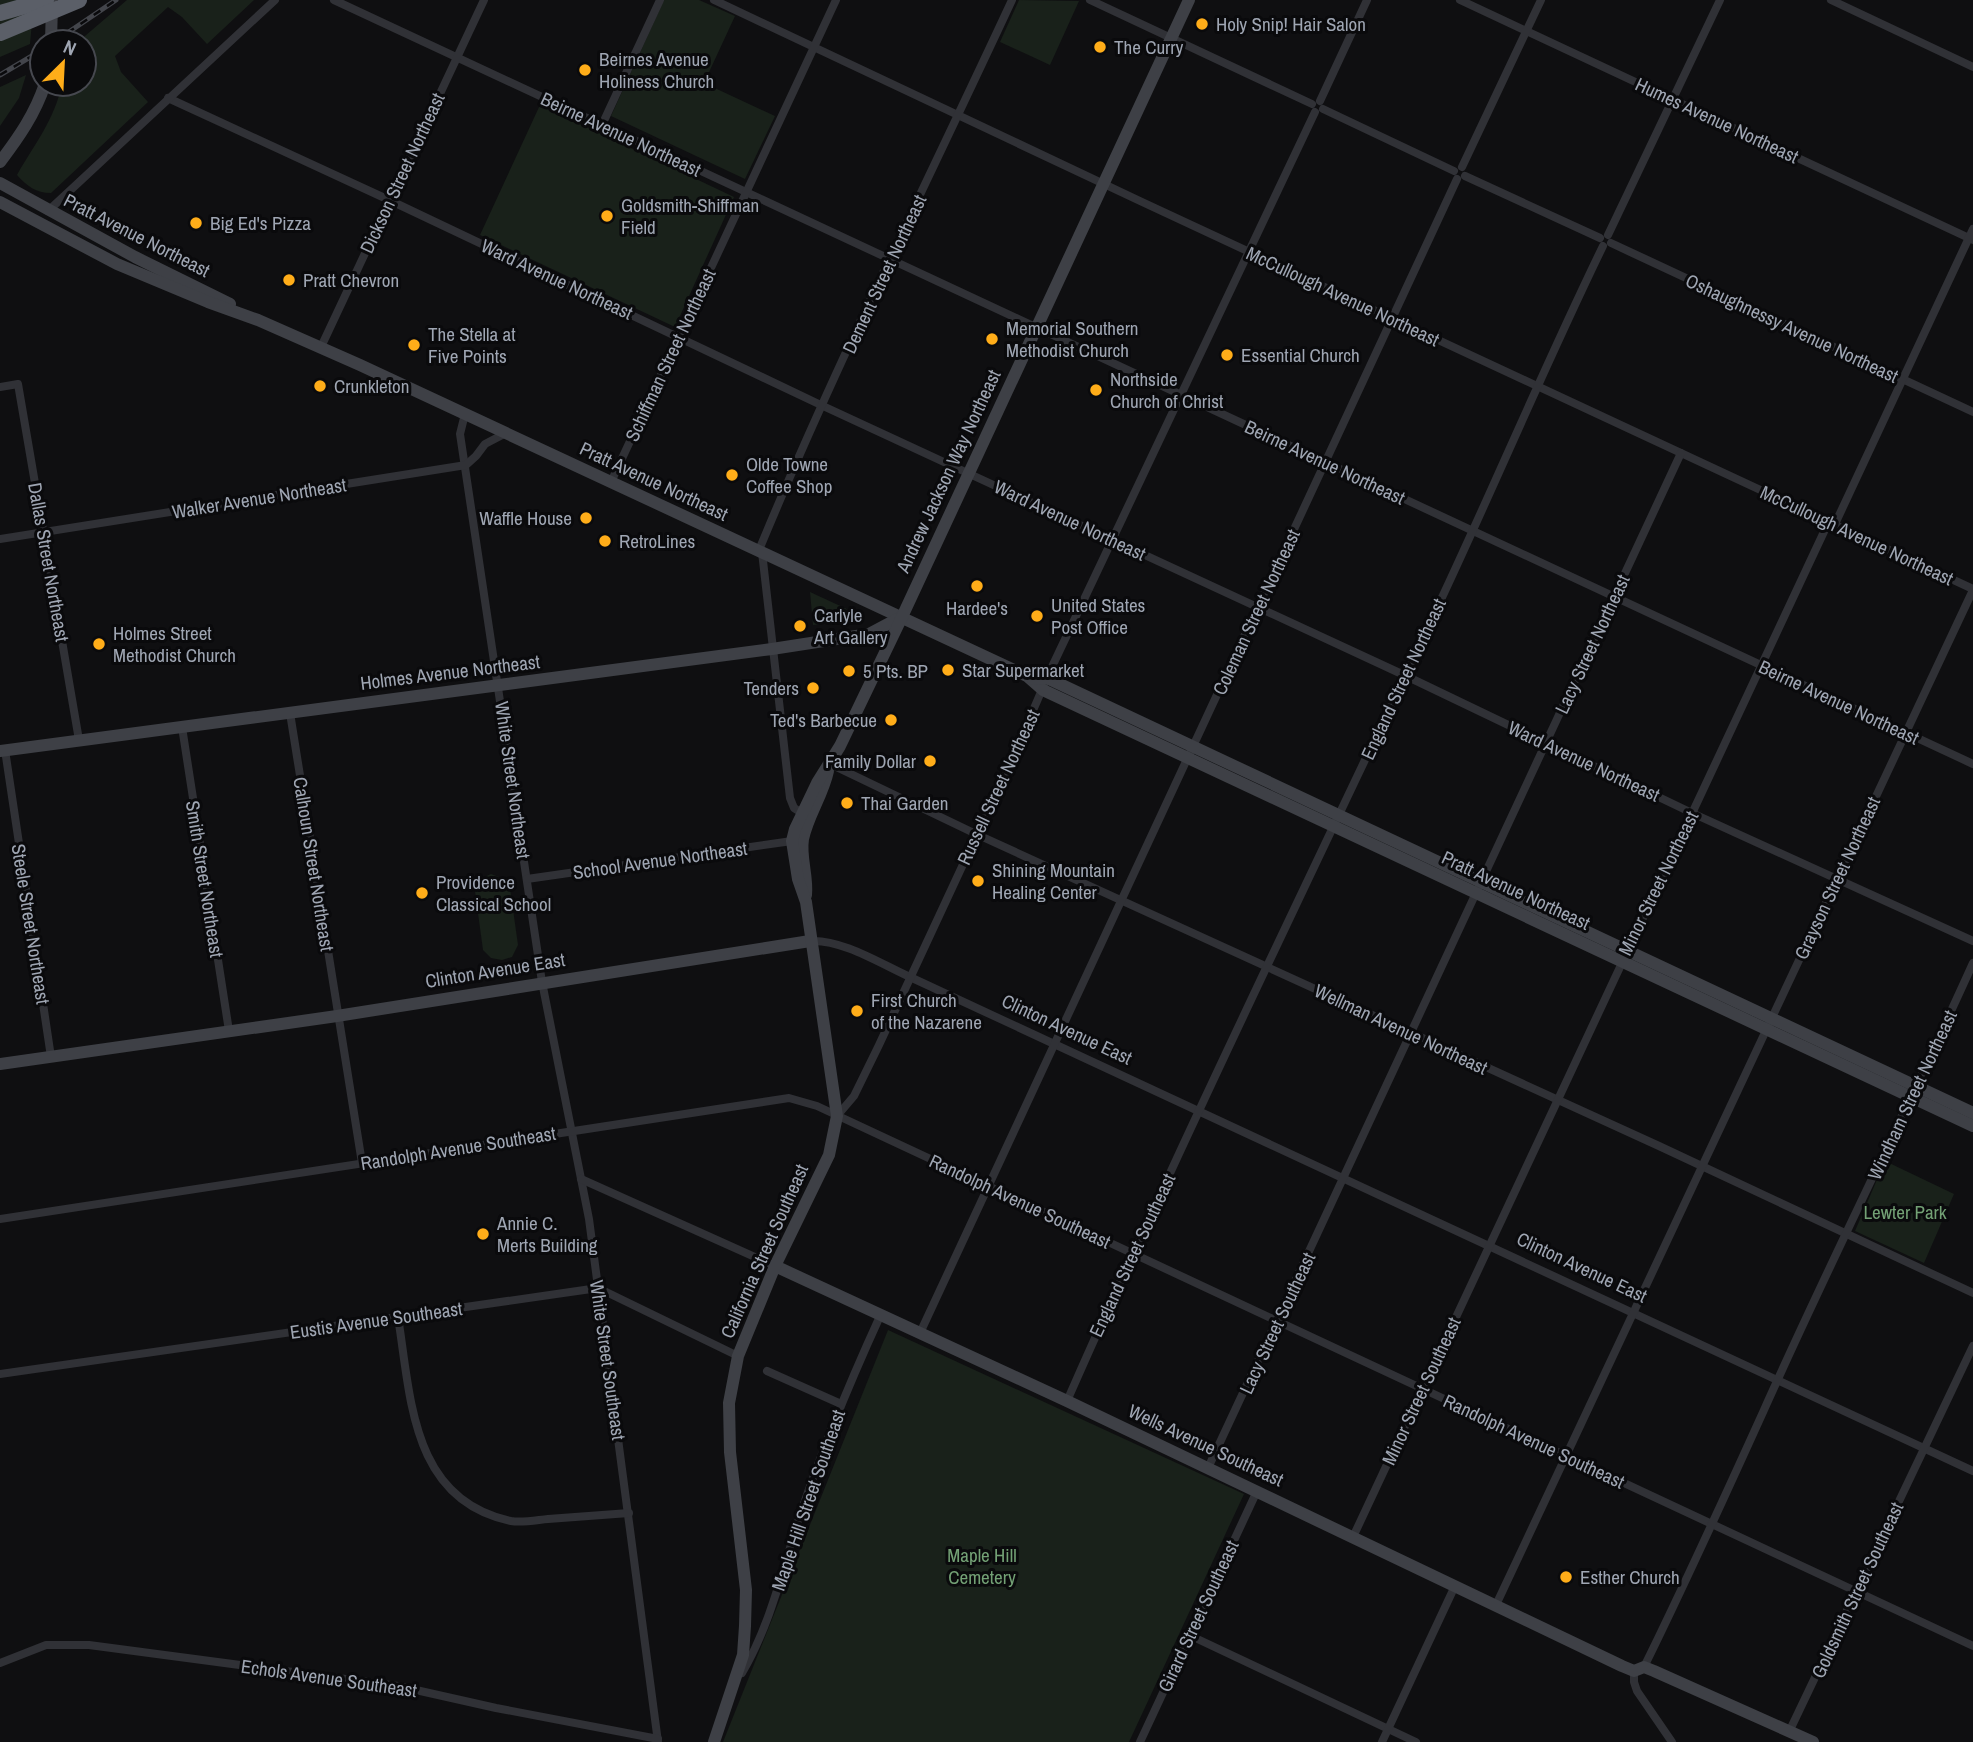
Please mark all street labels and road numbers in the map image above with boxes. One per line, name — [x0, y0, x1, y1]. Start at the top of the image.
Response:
street label: Humes Avenue Northeast — [1631, 71, 1803, 170]
street label: Beirne Avenue Northeast — [537, 85, 706, 183]
street label: Dickson Street Northeast — [353, 88, 451, 257]
street label: Pratt Avenue Northeast — [59, 187, 215, 283]
street label: Dement Street Northeast — [836, 190, 932, 358]
street label: Ward Avenue Northeast — [477, 232, 638, 326]
street label: McCullough Avenue Northeast — [1242, 240, 1444, 352]
street label: Schiffman Street Northeast — [619, 264, 722, 446]
street label: Oshaughnessy Avenue Northeast — [1681, 267, 1903, 389]
street label: Andrew Jackson Way Northeast — [889, 365, 1007, 578]
street label: Beirne Avenue Northeast — [1241, 413, 1410, 511]
street label: Pratt Avenue Northeast — [576, 435, 733, 527]
street label: Walker Avenue Northeast — [170, 471, 349, 525]
street label: Ward Avenue Northeast — [990, 473, 1151, 567]
street label: McCullough Avenue Northeast — [1756, 479, 1958, 591]
street label: Dallas Street Northeast — [22, 480, 76, 644]
street label: Coleman Street Northeast — [1206, 524, 1306, 699]
street label: Lacy Street Northeast — [1548, 570, 1636, 718]
street label: England Street Northeast — [1354, 594, 1452, 764]
street label: Holmes Avenue Northeast — [359, 648, 542, 696]
street label: Beirne Avenue Northeast — [1755, 653, 1924, 751]
street label: White Street Northeast — [489, 700, 537, 861]
street label: Russell Street Northeast — [951, 704, 1046, 869]
street label: Ward Avenue Northeast — [1504, 714, 1665, 808]
street label: Calhoun Street Northeast — [287, 775, 341, 954]
street label: Grayson Street Northeast — [1788, 792, 1886, 964]
street label: Smith Street Northeast — [180, 799, 230, 960]
street label: Minor Street Northeast — [1612, 806, 1705, 960]
street label: School Avenue Northeast — [571, 835, 749, 885]
street label: Steele Street Northeast — [5, 842, 57, 1007]
street label: Pratt Avenue Northeast — [1438, 844, 1595, 936]
street label: Clinton Avenue East — [423, 946, 567, 994]
street label: Wellman Avenue Northeast — [1310, 977, 1492, 1081]
street label: Clinton Avenue East — [998, 987, 1137, 1071]
street label: Windham Street Northeast — [1861, 1005, 1963, 1184]
street label: Randolph Avenue Southeast — [359, 1120, 558, 1176]
street label: Randolph Avenue Southeast — [925, 1148, 1115, 1255]
street label: California Street Southeast — [714, 1159, 814, 1342]
street label: England Street Southeast — [1083, 1168, 1182, 1341]
street label: Clinton Avenue East — [1513, 1225, 1652, 1309]
street label: Lacy Street Southeast — [1233, 1247, 1321, 1398]
street label: White Street Southeast — [584, 1278, 632, 1442]
street label: Eustis Avenue Southeast — [288, 1295, 465, 1345]
street label: Minor Street Southeast — [1375, 1312, 1467, 1469]
street label: Randolph Avenue Southeast — [1439, 1388, 1629, 1495]
street label: Wells Avenue Southeast — [1124, 1398, 1288, 1493]
street label: Maple Hill Street Southeast — [765, 1405, 851, 1594]
street label: Goldsmith Street Southeast — [1805, 1497, 1910, 1682]
street label: Girard Street Southeast — [1151, 1535, 1245, 1696]
street label: Echols Avenue Southeast — [239, 1653, 419, 1703]

